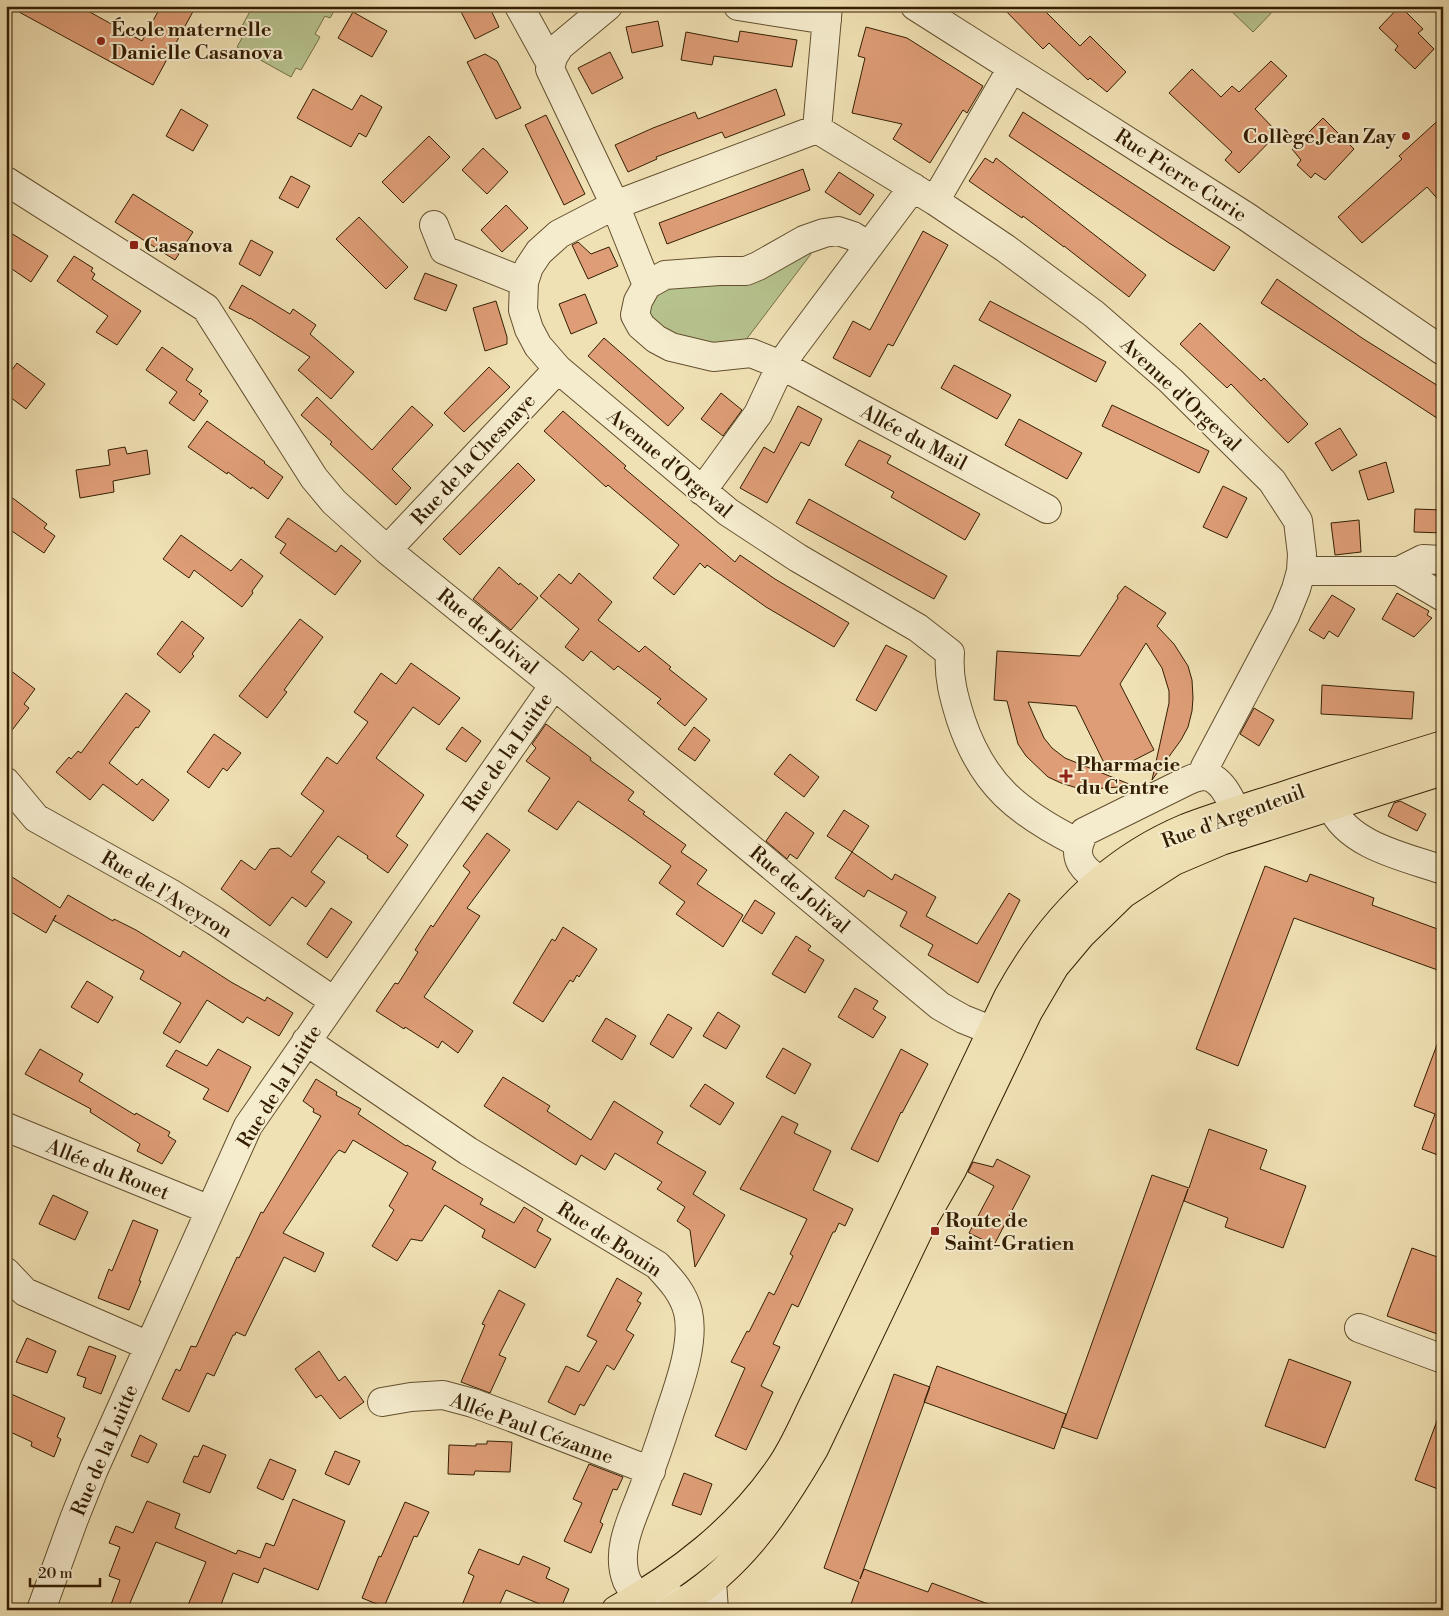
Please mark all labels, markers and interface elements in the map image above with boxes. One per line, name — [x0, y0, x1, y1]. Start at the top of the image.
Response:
place label: École maternelle Danielle Casanova — [111, 17, 283, 66]
marker: École maternelle Danielle Casanova — [95, 35, 107, 47]
street label: Rue Pierre Curie — [1109, 124, 1251, 228]
place label: Collège Jean Zay — [1243, 125, 1397, 150]
marker: Collège Jean Zay — [1400, 130, 1412, 142]
place label: Casanova — [144, 234, 233, 259]
marker: Casanova — [128, 239, 140, 251]
street label: Avenue d'Orgeval — [1114, 332, 1246, 458]
street label: Rue de la Chesnaye — [407, 389, 542, 531]
street label: Allée du Mail — [855, 399, 971, 477]
street label: Avenue d'Orgeval — [600, 404, 737, 524]
street label: Rue de Jolival — [431, 584, 543, 681]
street label: Rue de la Luitte — [458, 688, 559, 817]
place label: Pharmacie du Centre — [1076, 753, 1180, 801]
marker: Pharmacie du Centre — [1060, 770, 1072, 782]
street label: Rue d'Argenteuil — [1158, 780, 1309, 855]
street label: Rue de Jolival — [744, 841, 854, 939]
street label: Rue de l'Aveyron — [96, 846, 237, 944]
street label: Rue de la Luitte — [233, 1021, 328, 1153]
street label: Allée du Rouet — [41, 1134, 173, 1206]
street label: Rue de Bouin — [552, 1197, 666, 1284]
place label: Route de Saint-Gratien — [945, 1209, 1075, 1257]
marker: Route de Saint-Gratien — [929, 1225, 941, 1237]
street label: Rue de la Luitte — [66, 1381, 144, 1520]
street label: Allée Paul Cézanne — [446, 1388, 616, 1470]
scale bar — [30, 1556, 100, 1588]
text: 20 m — [38, 1564, 73, 1583]

